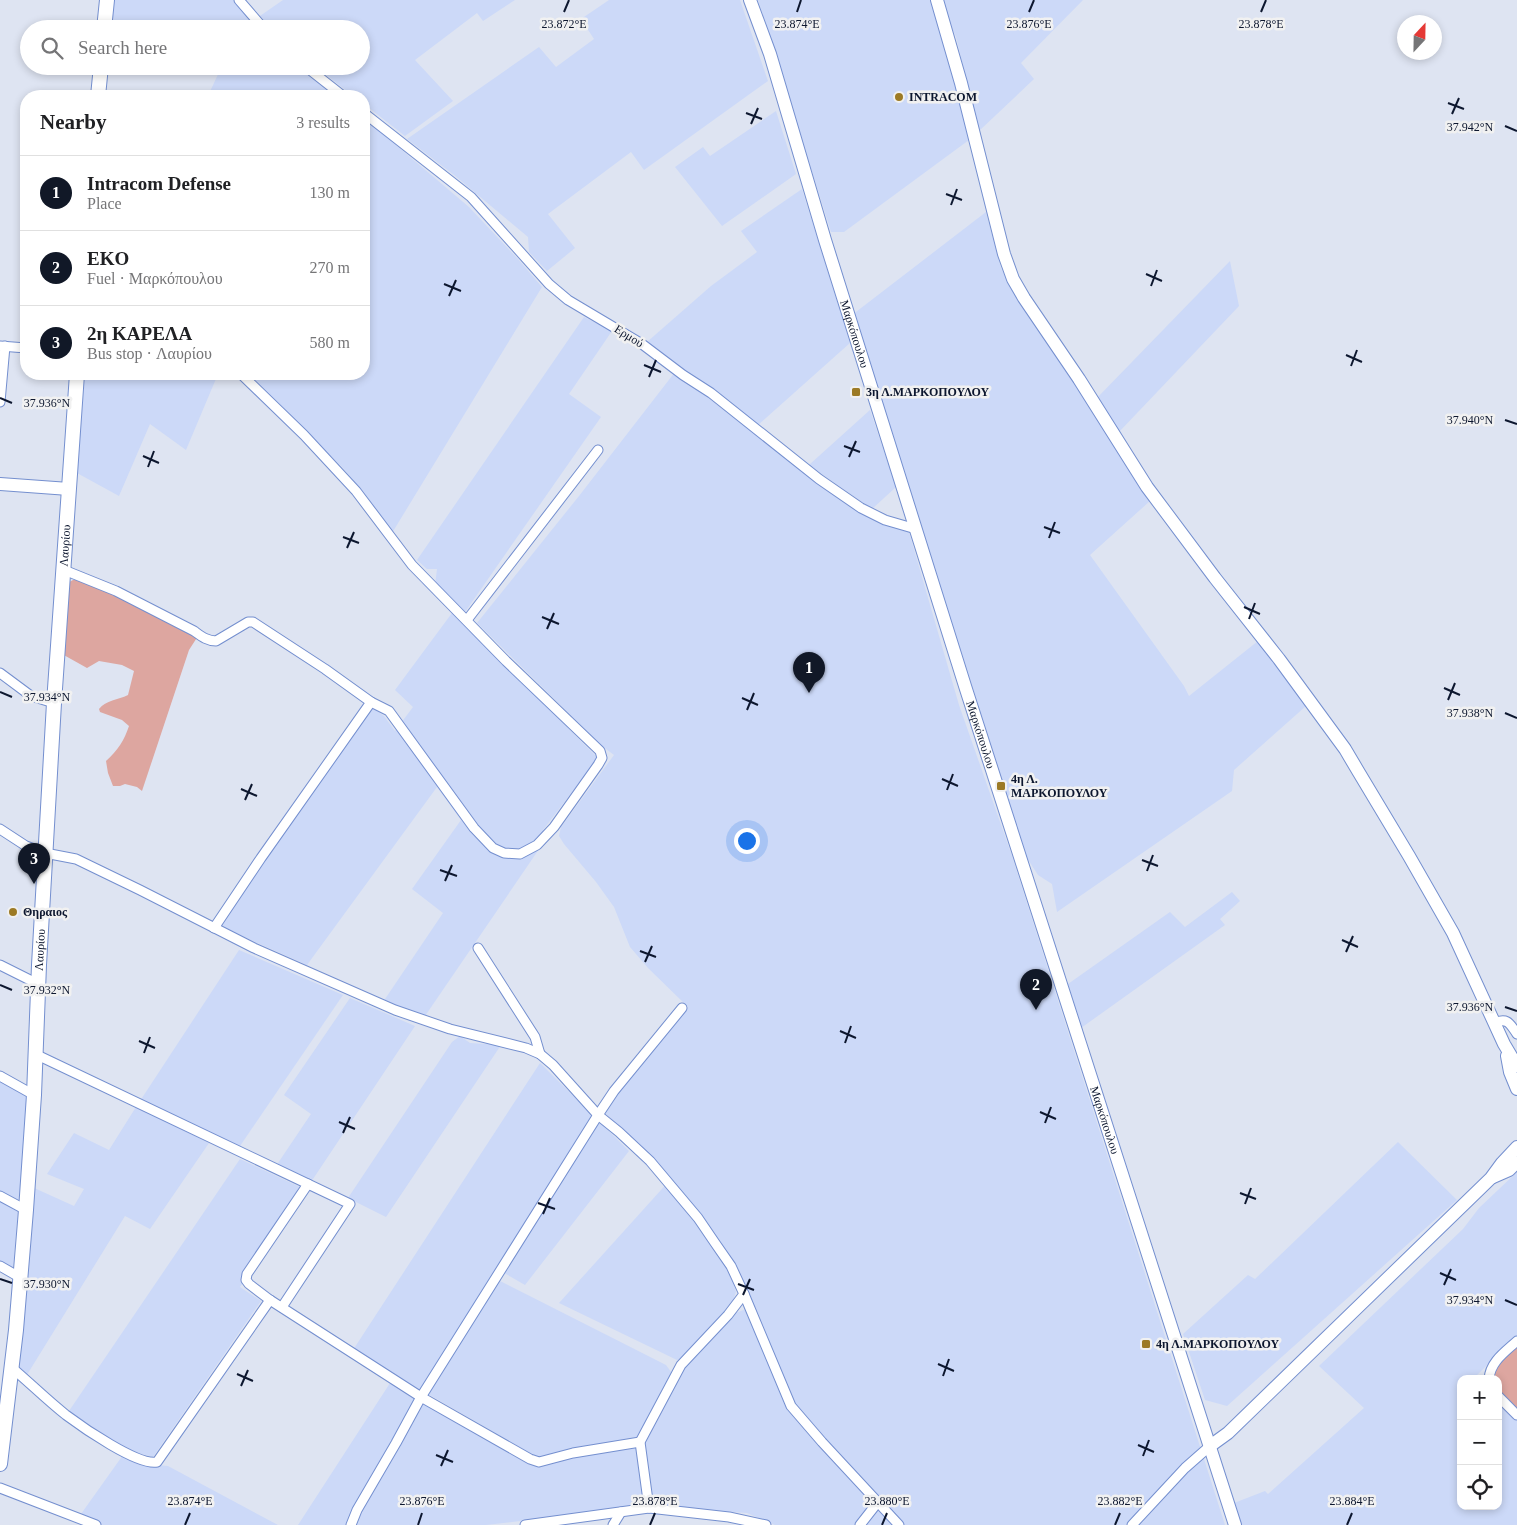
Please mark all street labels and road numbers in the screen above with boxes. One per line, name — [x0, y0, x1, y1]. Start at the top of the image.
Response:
street label: Μαρκόπουλου — [837, 298, 872, 370]
street label: Ερμού — [612, 322, 646, 350]
street label: Λαυρίου — [57, 524, 73, 567]
street label: Μαρκόπουλου — [963, 699, 998, 770]
street label: Λαυρίου — [32, 928, 48, 971]
street label: Μαρκόπουλου — [1087, 1084, 1122, 1156]

